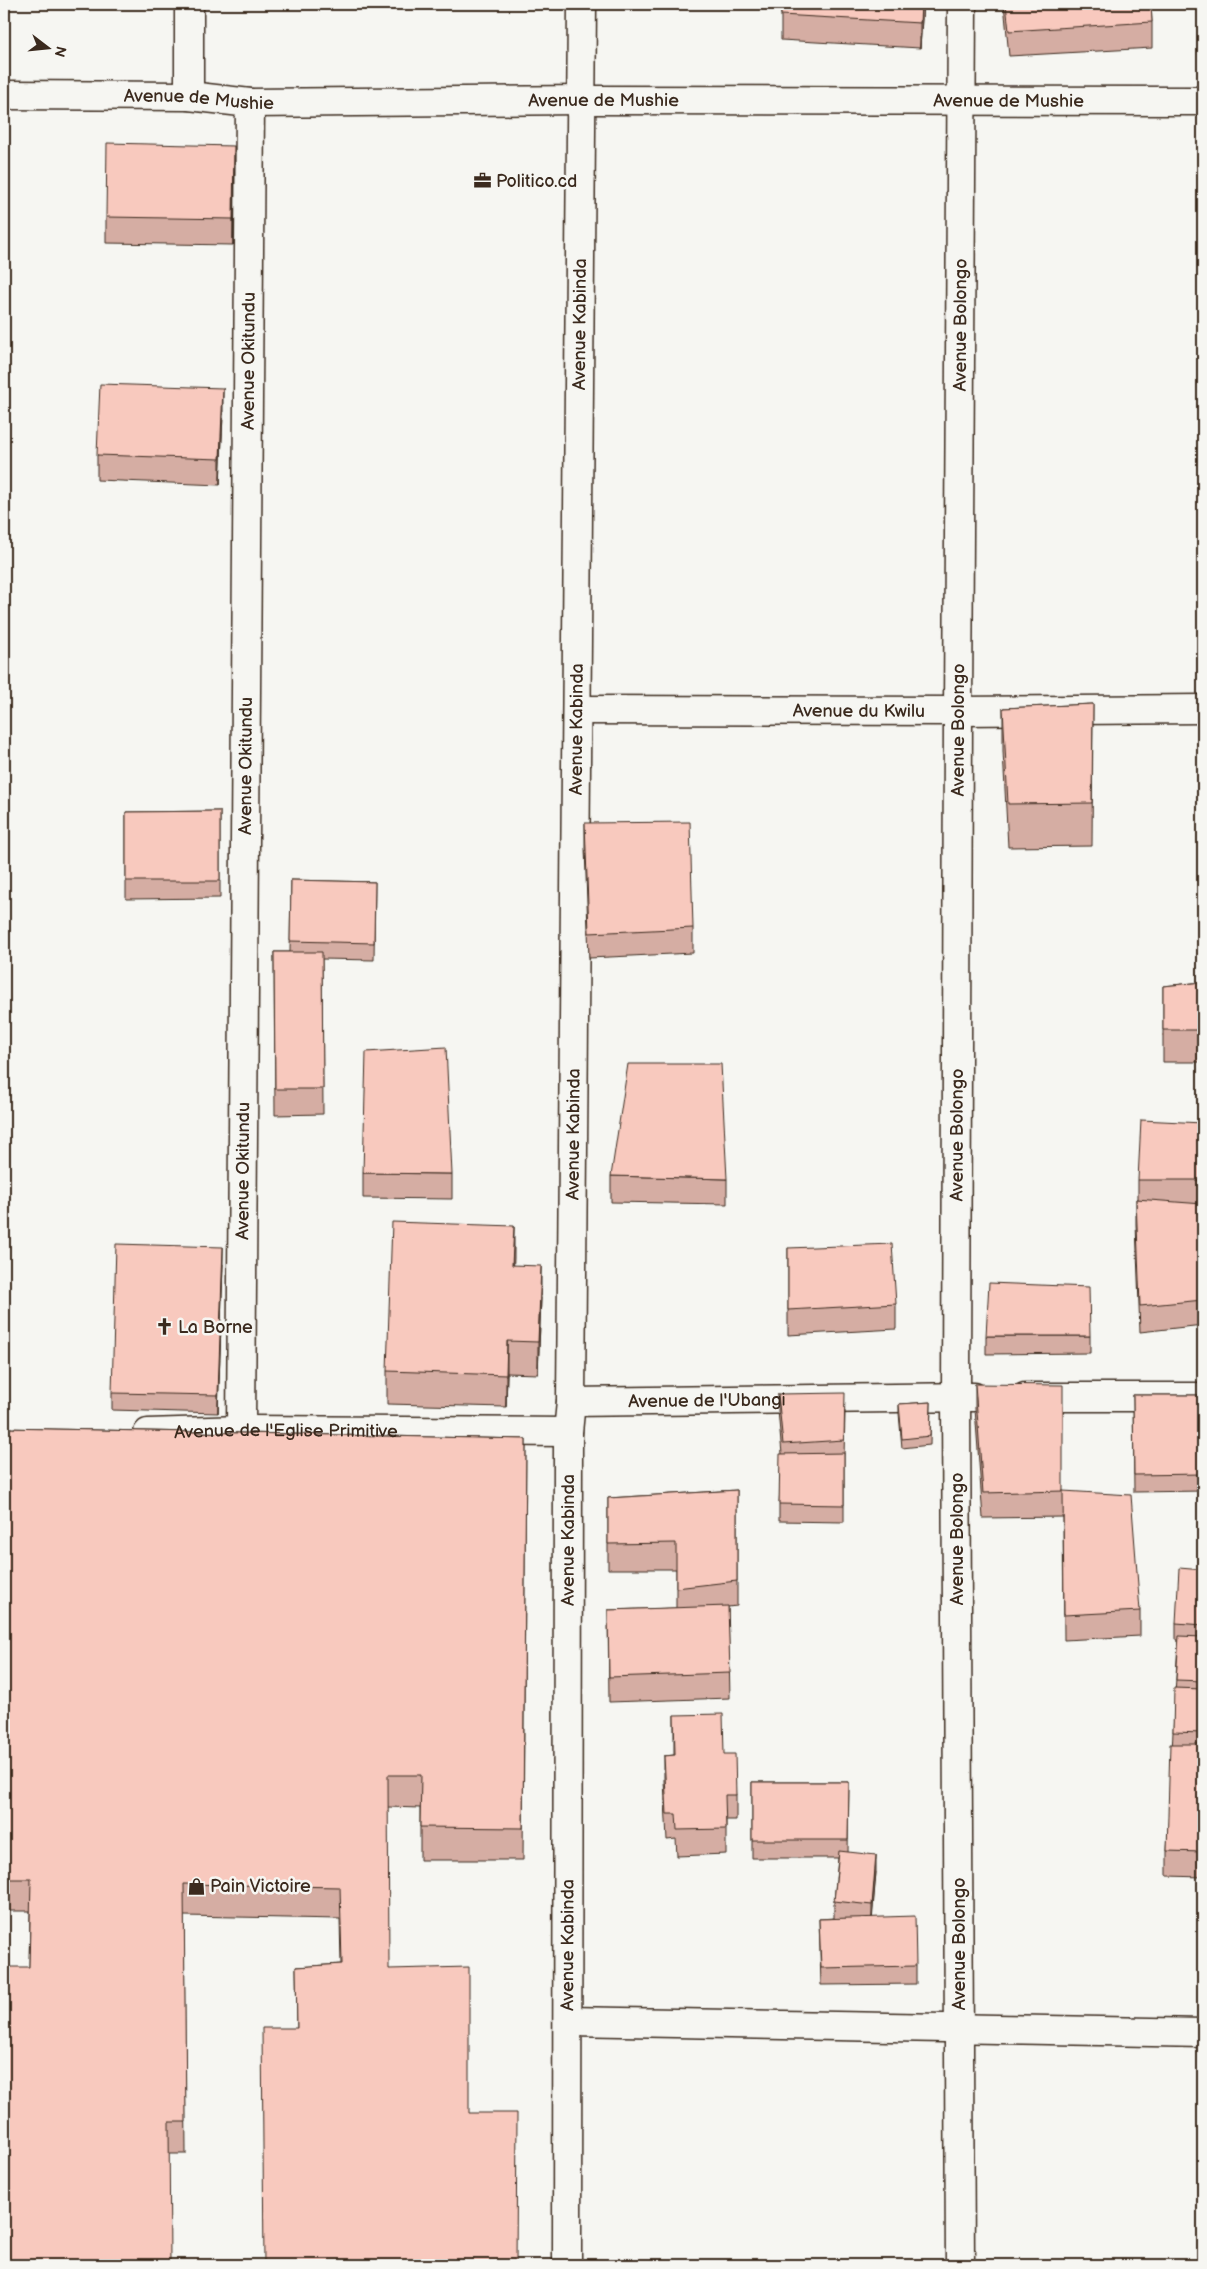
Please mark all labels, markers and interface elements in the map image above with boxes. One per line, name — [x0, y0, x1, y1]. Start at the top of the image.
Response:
north arrow — [22, 22, 72, 72]
text: N — [50, 44, 70, 59]
street label: Avenue de Mushie — [124, 85, 274, 114]
street label: Avenue de Mushie — [528, 89, 679, 111]
street label: Avenue de Mushie — [933, 90, 1084, 111]
office icon: Politico.cd — [472, 171, 492, 191]
place label: Politico.cd — [496, 171, 577, 192]
street label: Avenue Kabinda — [568, 258, 590, 390]
street label: Avenue Bolongo — [949, 259, 971, 392]
street label: Avenue Okitundu — [237, 292, 259, 430]
street label: Avenue Kabinda — [565, 663, 587, 795]
street label: Avenue Bolongo — [947, 664, 969, 796]
street label: Avenue Okitundu — [235, 697, 256, 835]
street label: Avenue du Kwilu — [793, 700, 925, 721]
street label: Avenue Kabinda — [562, 1068, 584, 1200]
street label: Avenue Bolongo — [946, 1069, 967, 1201]
street label: Avenue Okitundu — [232, 1102, 254, 1240]
church icon: La Borne — [154, 1317, 174, 1337]
place label: La Borne — [178, 1317, 253, 1338]
street label: Avenue de l'Ubangi — [628, 1389, 786, 1412]
street label: Avenue de l'Eglise Primitive — [174, 1419, 398, 1443]
street label: Avenue Bolongo — [947, 1473, 968, 1605]
street label: Avenue Kabinda — [557, 1474, 578, 1606]
shop icon: Pain Victoire — [186, 1876, 206, 1896]
place label: Pain Victoire — [210, 1876, 311, 1897]
street label: Avenue Bolongo — [949, 1878, 970, 2010]
street label: Avenue Kabinda — [557, 1879, 578, 2011]

